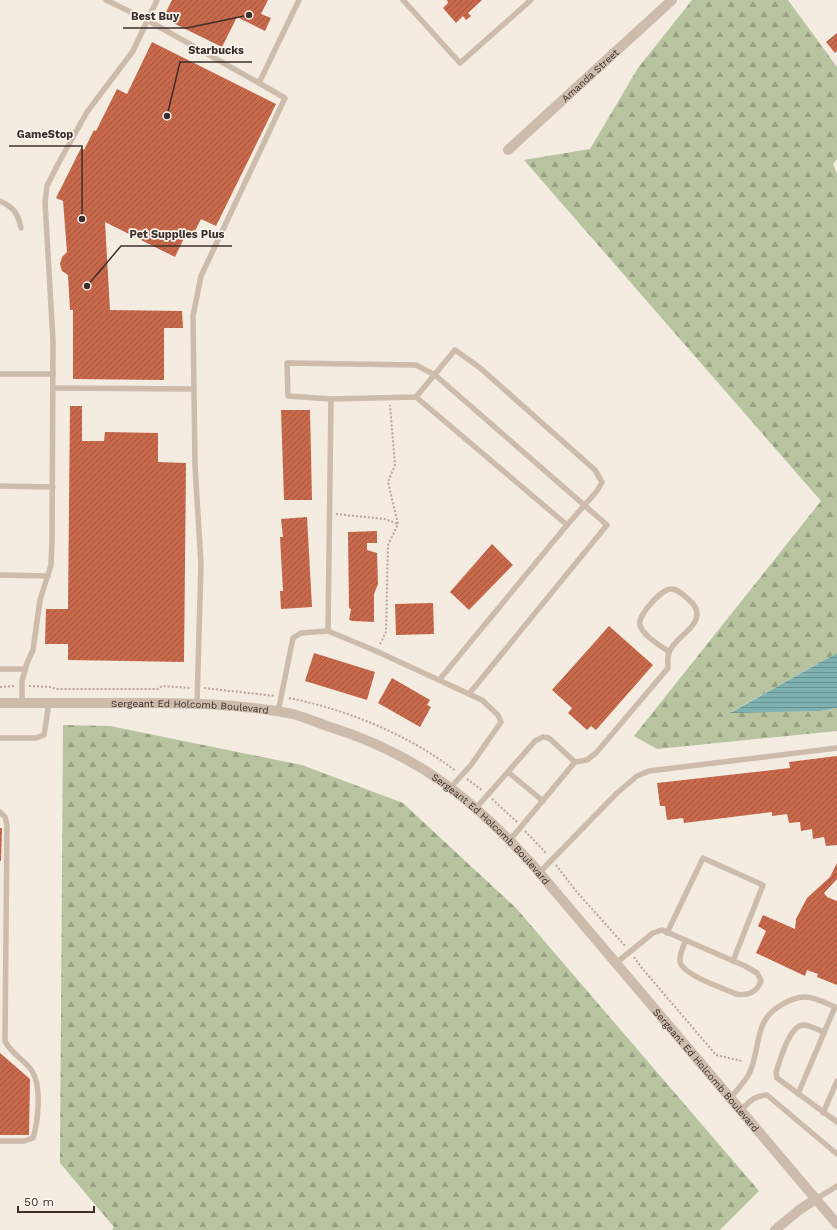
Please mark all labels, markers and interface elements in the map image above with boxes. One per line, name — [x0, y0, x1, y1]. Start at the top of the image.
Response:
callout: Best Buy — [123, 5, 187, 28]
text: Best Buy — [131, 10, 180, 23]
callout: Starbucks — [180, 39, 252, 62]
text: Starbucks — [188, 44, 244, 57]
street label: Amanda Street — [559, 46, 621, 104]
callout: GameStop — [9, 123, 82, 146]
text: GameStop — [17, 128, 73, 141]
callout: Pet Supplies Plus — [121, 223, 232, 246]
text: Pet Supplies Plus — [130, 228, 225, 241]
street label: Sergeant Ed Holcomb Boulevard — [111, 697, 269, 715]
street label: Sergeant Ed Holcomb Boulevard — [430, 771, 552, 886]
street label: Sergeant Ed Holcomb Boulevard — [651, 1006, 762, 1134]
scale bar — [18, 1188, 94, 1214]
text: 50 m — [24, 1195, 54, 1209]

